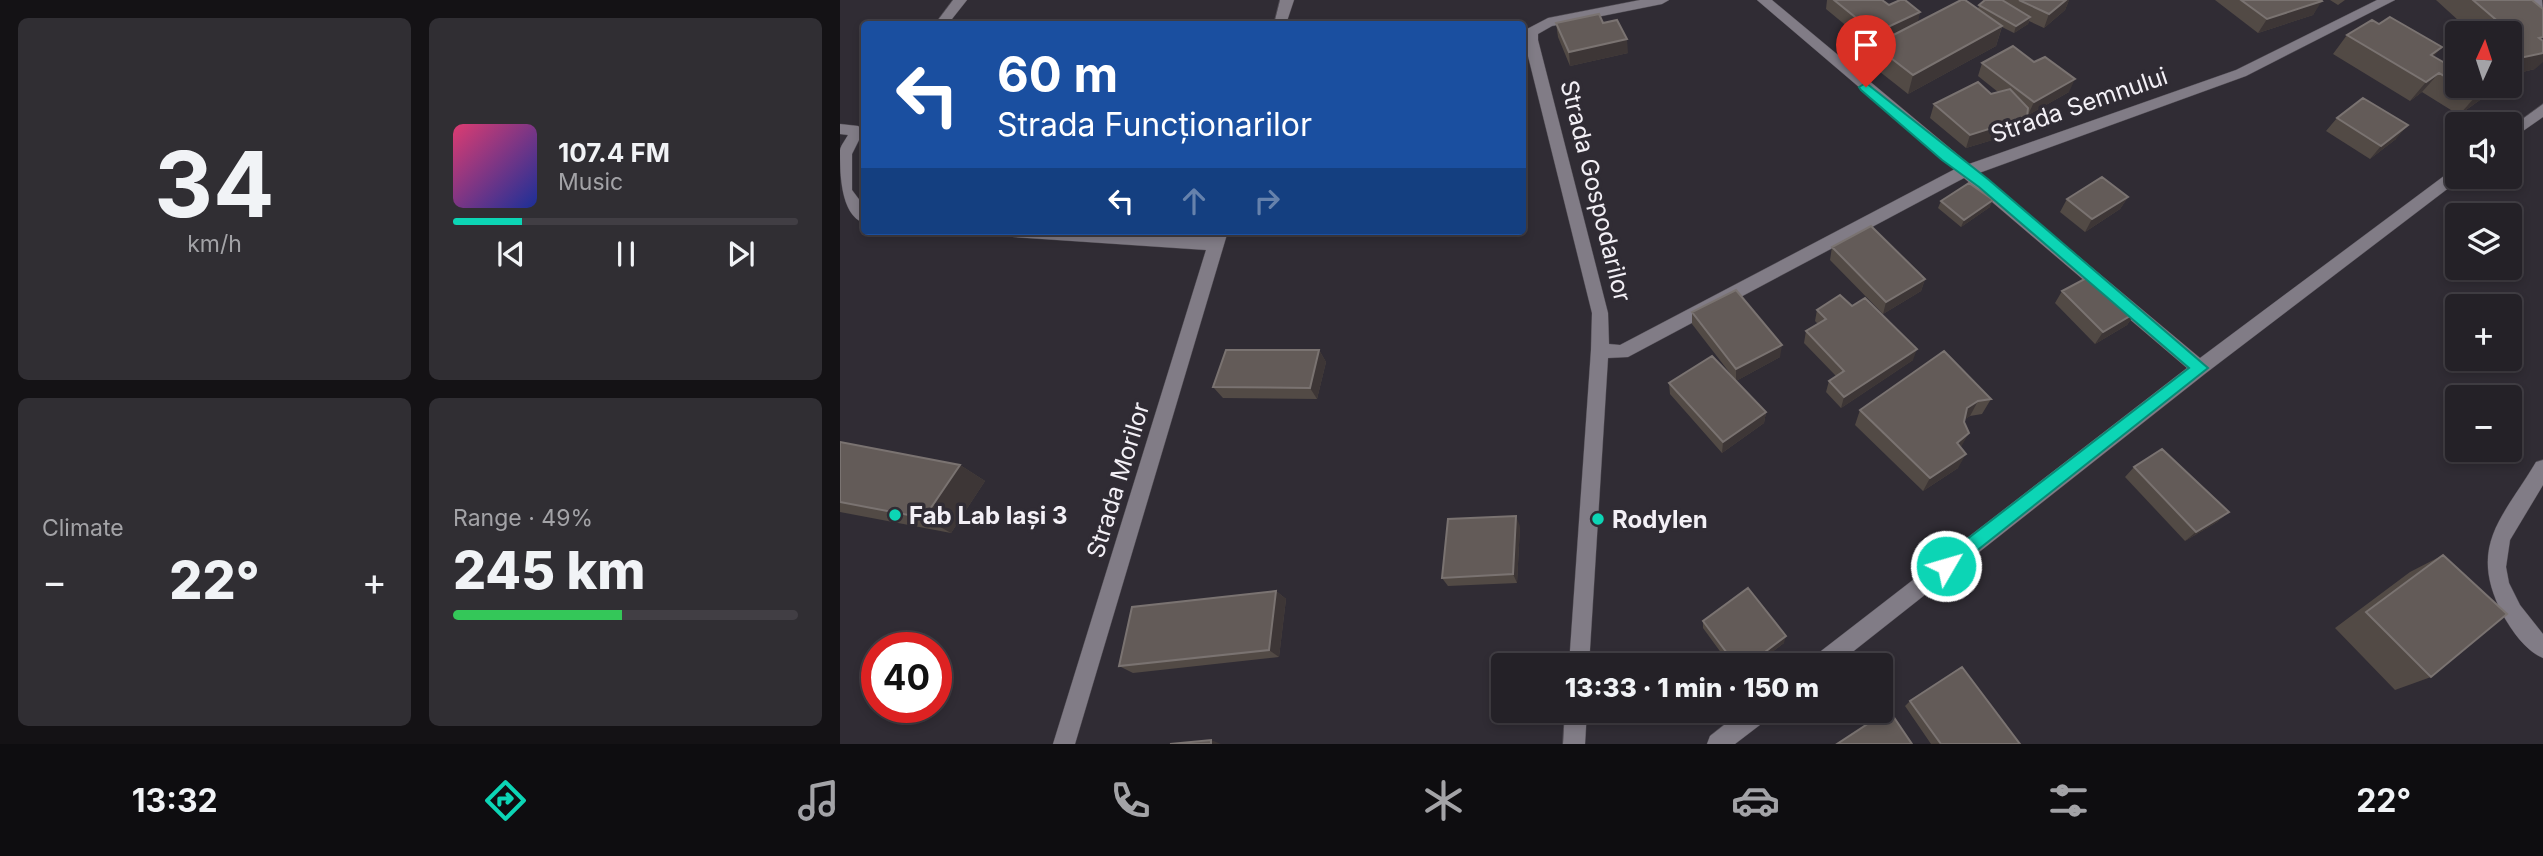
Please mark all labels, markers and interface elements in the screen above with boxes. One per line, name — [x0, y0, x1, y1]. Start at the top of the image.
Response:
pin — [1836, 15, 1896, 87]
north arrow — [2445, 21, 2522, 98]
map controls — [2445, 21, 2522, 462]
icon: arrive — [1847, 26, 1885, 64]
text: 60 m — [997, 45, 1118, 104]
icon: left — [882, 49, 973, 140]
street label: Strada Semnului — [1987, 61, 2171, 149]
street label: Strada Gospodarilor — [1554, 77, 1638, 305]
text: Strada Funcționarilor — [997, 105, 1312, 144]
button: sound — [2445, 112, 2522, 189]
text: 34 — [154, 129, 275, 239]
text: 107.4 FM — [558, 137, 670, 168]
text: Music — [558, 168, 623, 196]
icon: left — [1102, 182, 1140, 220]
icon: ahead — [1175, 182, 1213, 220]
icon: right — [1248, 182, 1286, 220]
button: layers — [2445, 203, 2522, 280]
text: km/h — [187, 230, 242, 258]
icon: previous — [492, 235, 530, 273]
icon: pause — [607, 235, 645, 273]
icon: next — [722, 235, 760, 273]
button: + — [2445, 294, 2522, 371]
button: − — [2445, 385, 2522, 462]
street label: Strada Morilor — [1081, 399, 1155, 561]
place label: Fab Lab Iași 3 — [909, 501, 1068, 530]
text: Range · 49% — [453, 504, 593, 532]
place label: Rodylen — [1612, 505, 1708, 534]
marker: Fab Lab Iași 3 — [887, 507, 903, 523]
marker: Rodylen — [1590, 511, 1606, 527]
text: Climate — [42, 514, 124, 542]
position arrow — [1909, 529, 1983, 603]
text: 245 km — [453, 539, 645, 602]
text: 22° — [169, 549, 260, 612]
text: − — [42, 558, 67, 604]
text: + — [362, 558, 387, 604]
speed limit sign: 40 — [861, 632, 952, 723]
text: 13:33 · 1 min · 150 m — [1565, 672, 1819, 703]
icon: directions — [481, 776, 530, 825]
icon: music — [794, 776, 843, 825]
icon: phone — [1106, 776, 1155, 825]
icon: climate — [1419, 776, 1468, 825]
icon: car — [1731, 776, 1780, 825]
icon: filters — [2044, 776, 2093, 825]
text: 13:32 — [132, 781, 218, 820]
text: 22° — [2356, 781, 2411, 820]

